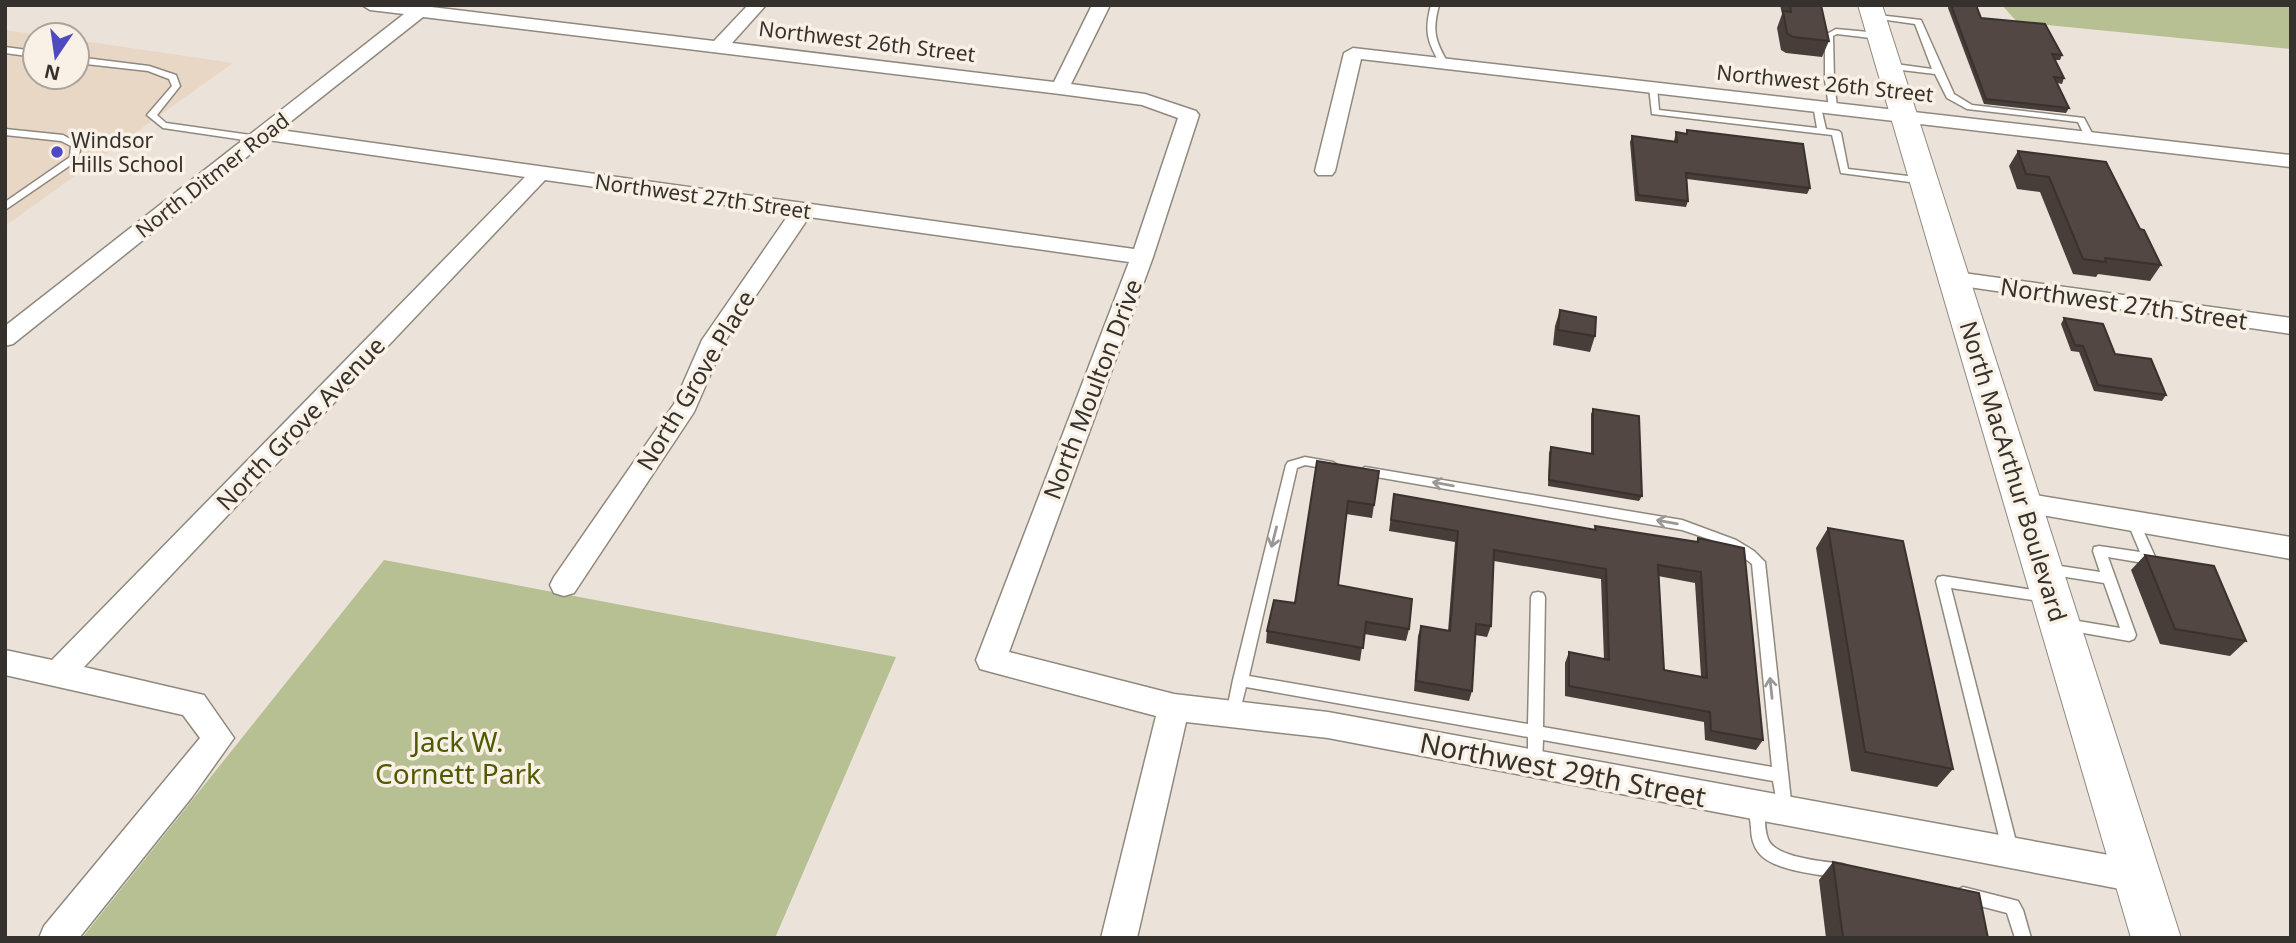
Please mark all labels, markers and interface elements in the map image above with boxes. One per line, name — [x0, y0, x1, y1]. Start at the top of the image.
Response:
street label: Northwest 26th Street — [757, 14, 977, 68]
north arrow — [21, 21, 91, 91]
text: N — [42, 58, 63, 87]
street label: Northwest 26th Street — [1715, 58, 1935, 108]
street label: North Ditmer Road — [129, 106, 295, 244]
place label: Windsor Hills School — [71, 126, 184, 178]
marker: Windsor Hills School — [49, 144, 65, 160]
street label: Northwest 27th Street — [593, 167, 813, 225]
street label: Northwest 27th Street — [1998, 269, 2250, 337]
street label: North Moulton Drive — [1035, 274, 1149, 504]
street label: North Grove Place — [628, 284, 762, 476]
street label: North MacArthur Boulevard — [1952, 317, 2076, 625]
street label: North Grove Avenue — [208, 329, 392, 517]
one-way arrow — [1432, 477, 1455, 490]
one-way arrow — [1656, 515, 1679, 528]
one-way arrow — [1267, 525, 1280, 548]
one-way arrow — [1764, 677, 1777, 700]
park label: Jack W. Cornett Park — [375, 722, 541, 792]
street label: Northwest 29th Street — [1417, 723, 1709, 815]

